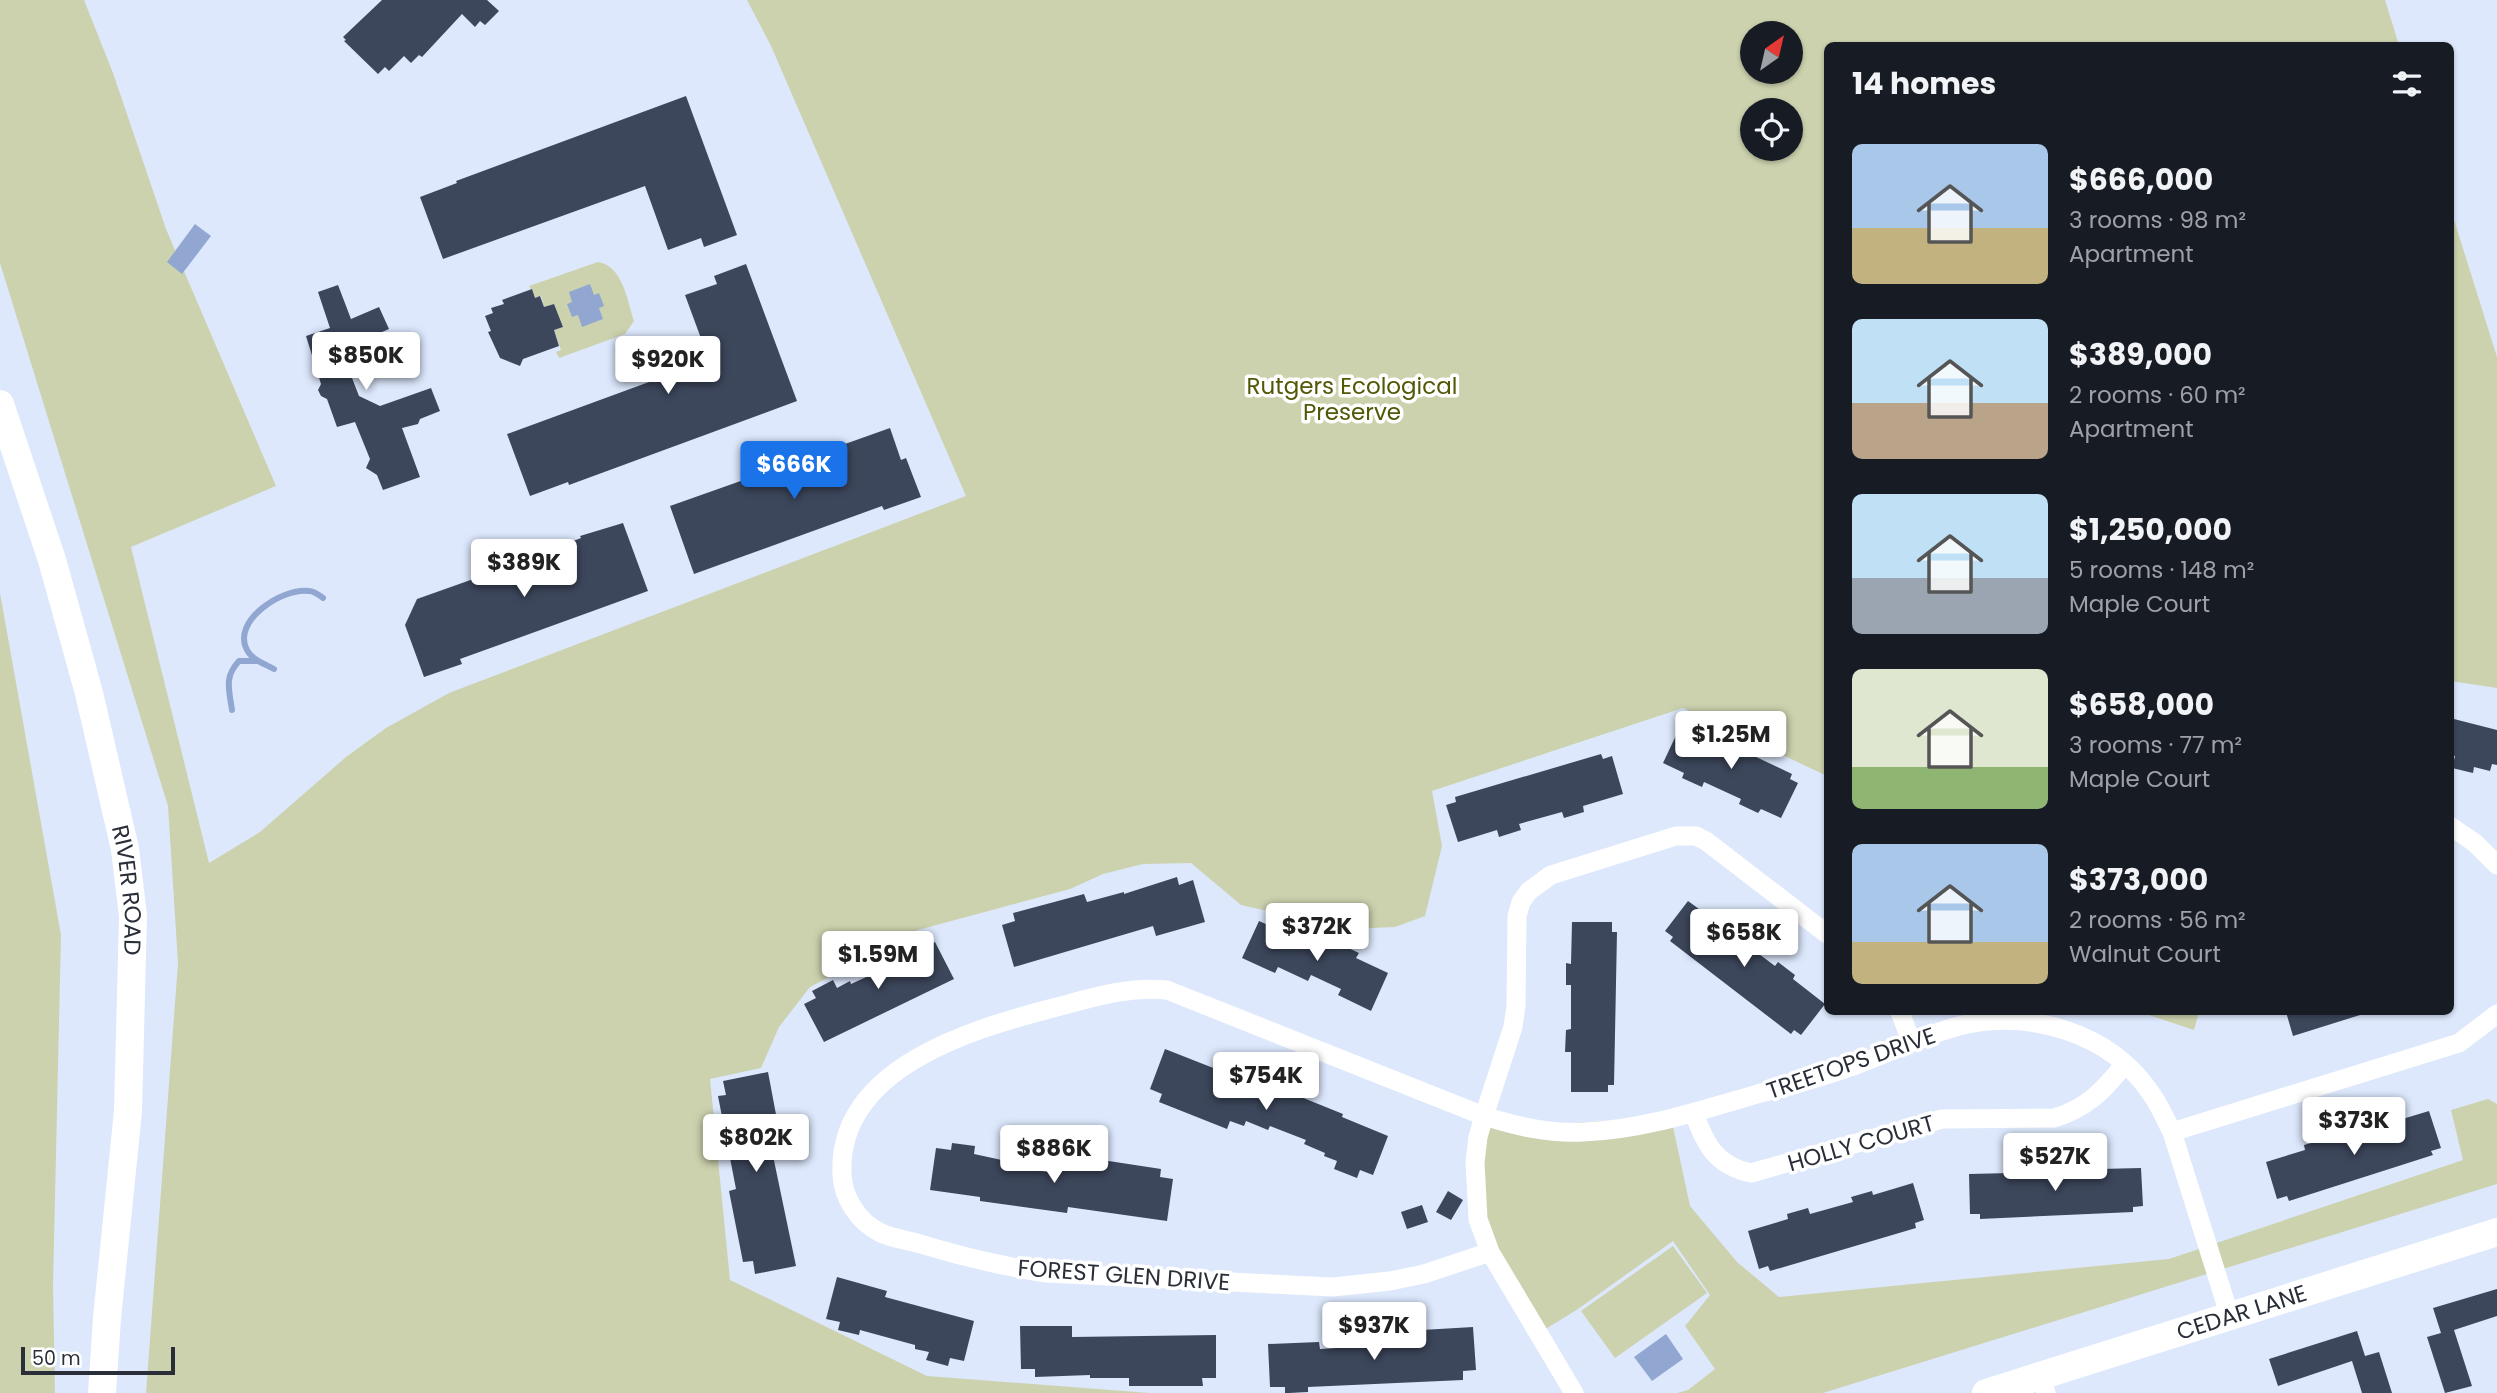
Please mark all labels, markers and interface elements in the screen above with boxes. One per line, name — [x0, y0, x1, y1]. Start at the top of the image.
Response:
north arrow — [1740, 21, 1802, 84]
map controls — [1740, 21, 1803, 161]
text: 14 homes — [1852, 62, 1996, 105]
icon: filters — [2388, 65, 2426, 103]
button: locate — [1740, 98, 1803, 161]
text: $666,000 — [2069, 158, 2213, 201]
icon: home — [1908, 172, 1992, 256]
text: 3 rooms · 98 m² — [2069, 204, 2246, 236]
text: Apartment — [2069, 238, 2194, 270]
pin: $850K — [317, 332, 415, 392]
text: $389,000 — [2069, 333, 2212, 376]
pin: $920K — [619, 336, 717, 396]
text: $850K — [328, 339, 404, 371]
text: $920K — [631, 343, 705, 375]
icon: home — [1908, 347, 1992, 431]
park label: Rutgers Ecological Preserve — [1247, 370, 1457, 428]
text: 2 rooms · 60 m² — [2069, 379, 2246, 411]
text: Apartment — [2069, 413, 2194, 445]
pin: $666K — [745, 442, 843, 501]
text: $666K — [756, 448, 832, 480]
text: $1,250,000 — [2069, 508, 2232, 551]
icon: home — [1908, 522, 1992, 606]
pin: $389K — [475, 540, 573, 599]
text: $389K — [487, 546, 561, 578]
text: 5 rooms · 148 m² — [2069, 554, 2254, 586]
text: Maple Court — [2069, 588, 2210, 620]
text: $658,000 — [2069, 683, 2214, 726]
icon: home — [1908, 697, 1992, 781]
pin: $1.25M — [1674, 712, 1788, 771]
text: $1.25M — [1691, 718, 1771, 750]
text: 3 rooms · 77 m² — [2069, 729, 2242, 761]
text: Maple Court — [2069, 763, 2210, 795]
street label: RIVER ROAD — [104, 822, 150, 956]
text: $373,000 — [2069, 858, 2208, 901]
icon: home — [1908, 872, 1992, 956]
pin: $372K — [1268, 904, 1366, 963]
text: 2 rooms · 56 m² — [2069, 904, 2246, 936]
pin: $658K — [1695, 909, 1793, 969]
text: $372K — [1282, 910, 1352, 942]
text: $658K — [1706, 916, 1782, 948]
pin: $1.59M — [821, 932, 935, 991]
text: $1.59M — [838, 938, 918, 970]
text: Walnut Court — [2069, 938, 2221, 970]
street label: TREETOPS DRIVE — [1762, 1019, 1940, 1107]
pin: $754K — [1217, 1052, 1315, 1112]
text: $754K — [1229, 1059, 1303, 1091]
pin: $373K — [2305, 1098, 2403, 1157]
text: $373K — [2318, 1104, 2390, 1136]
street label: HOLLY COURT — [1784, 1107, 1938, 1179]
pin: $802K — [707, 1114, 805, 1174]
text: $802K — [719, 1121, 793, 1153]
pin: $886K — [1005, 1126, 1103, 1185]
text: $886K — [1016, 1132, 1092, 1164]
pin: $527K — [2006, 1134, 2104, 1193]
text: $527K — [2019, 1140, 2091, 1172]
street label: FOREST GLEN DRIVE — [1017, 1252, 1231, 1298]
street label: CEDAR LANE — [2172, 1277, 2311, 1348]
pin: $937K — [1325, 1302, 1423, 1362]
text: $937K — [1338, 1309, 1410, 1341]
scale bar — [21, 1344, 175, 1376]
text: 50 m — [32, 1345, 81, 1372]

